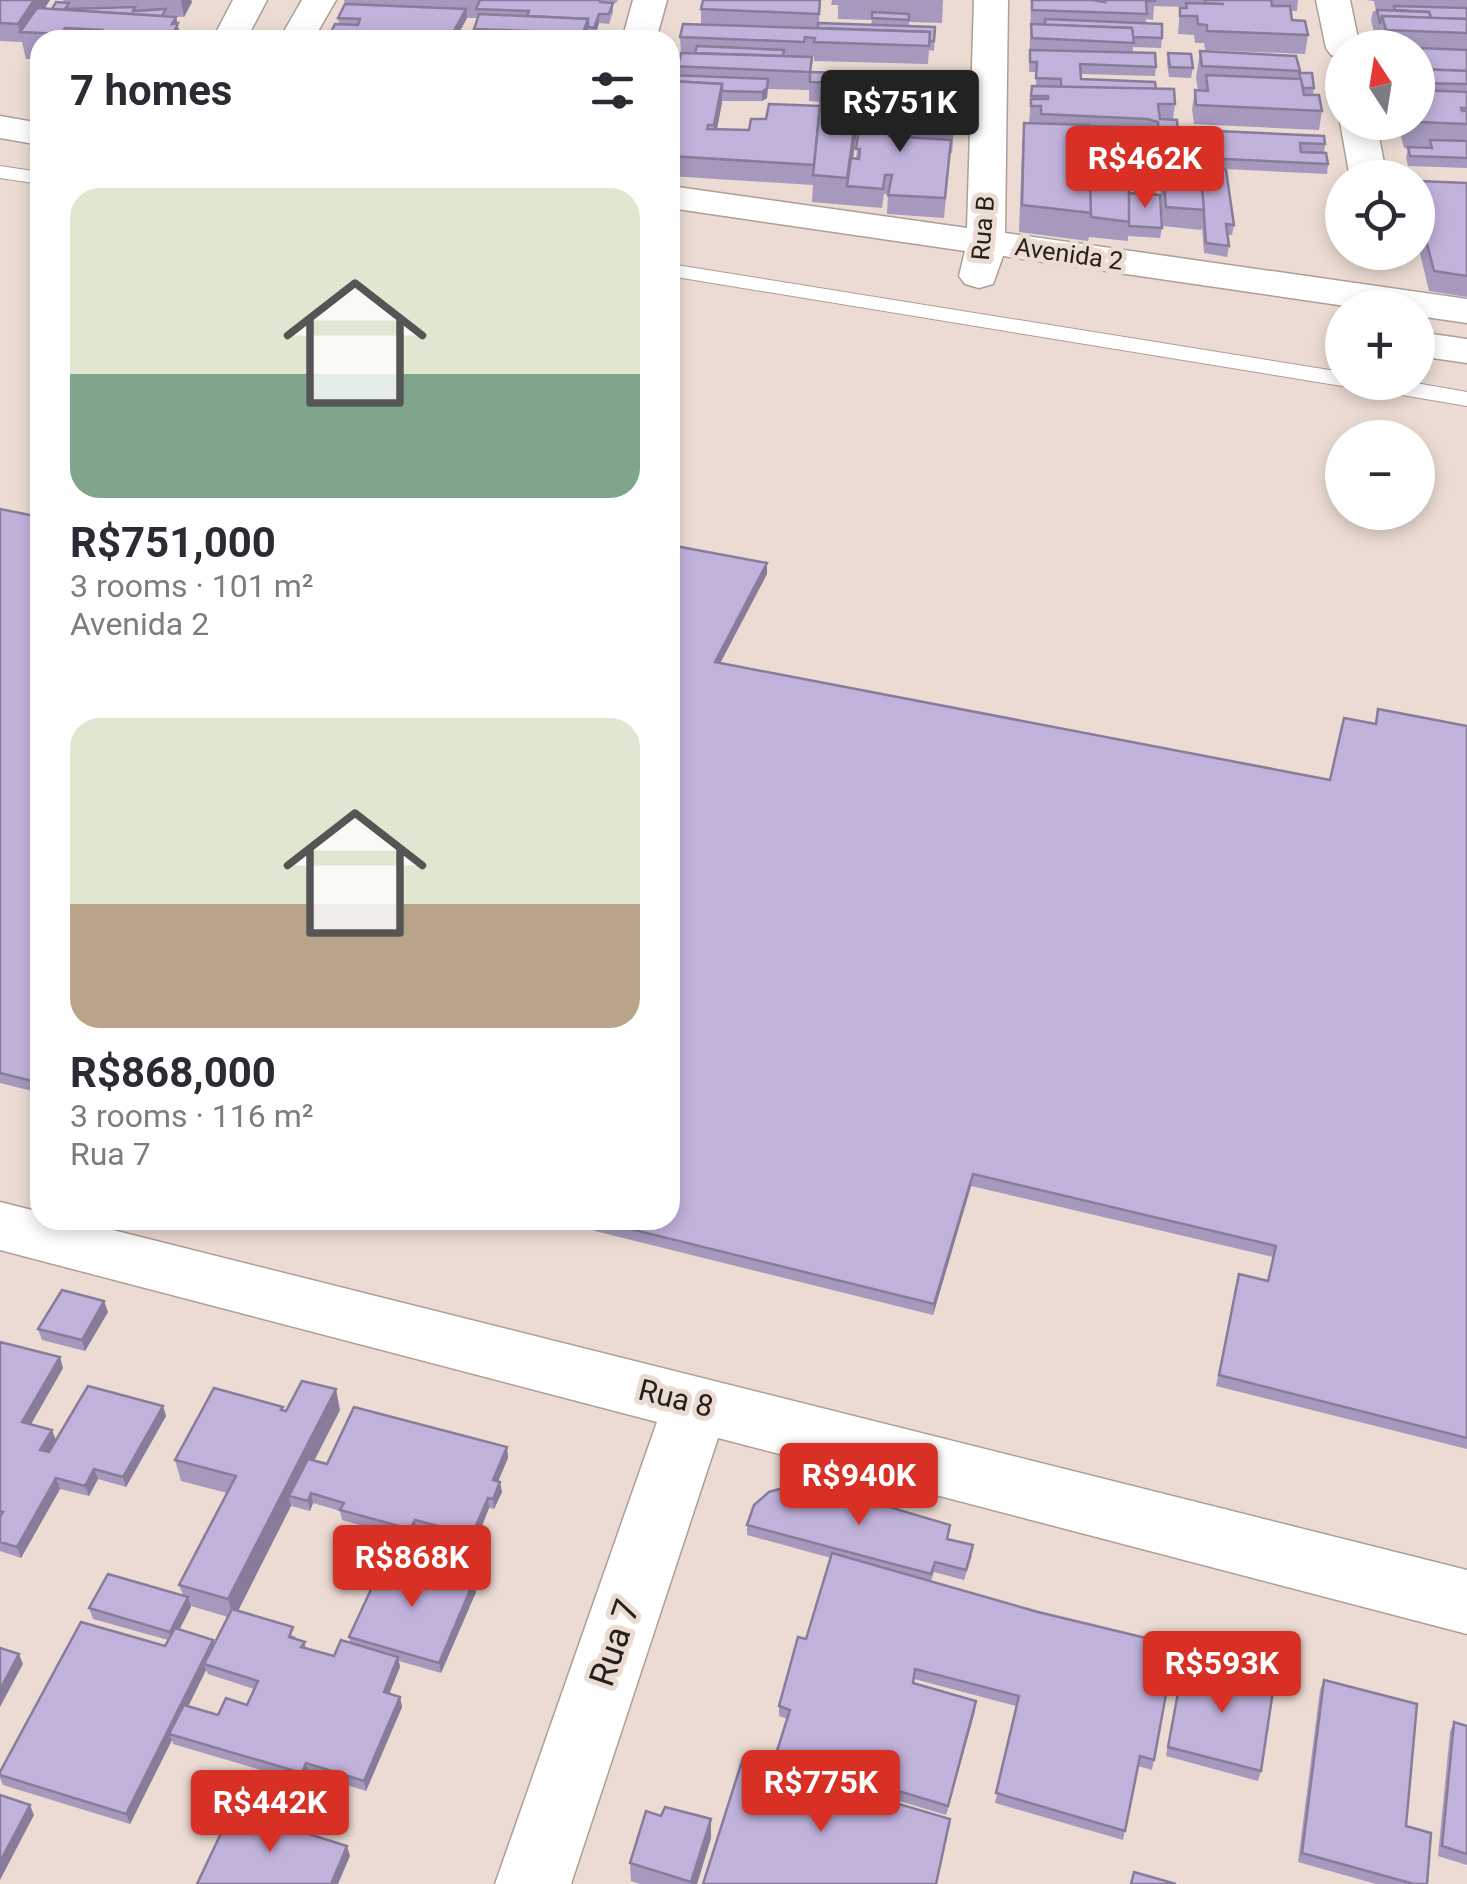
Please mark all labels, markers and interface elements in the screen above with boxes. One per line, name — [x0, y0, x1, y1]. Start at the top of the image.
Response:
north arrow — [1325, 30, 1435, 140]
map controls — [1325, 30, 1435, 530]
icon: filters — [585, 63, 640, 118]
text: 7 homes — [70, 66, 232, 115]
pin: R$751K — [819, 70, 981, 155]
text: R$751K — [843, 83, 957, 121]
pin: R$462K — [1064, 126, 1226, 211]
text: R$462K — [1088, 139, 1202, 177]
button: locate — [1325, 160, 1435, 270]
street label: Rua B — [966, 195, 1000, 261]
street label: Avenida 2 — [1013, 232, 1125, 276]
icon: home — [265, 253, 445, 433]
button: + — [1325, 290, 1435, 400]
button: − — [1325, 420, 1435, 530]
text: R$751,000 — [70, 518, 276, 567]
text: 3 rooms · 101 m² — [70, 567, 313, 605]
text: Avenida 2 — [70, 605, 209, 643]
icon: home — [265, 783, 445, 963]
text: R$868,000 — [70, 1048, 276, 1097]
text: 3 rooms · 116 m² — [70, 1097, 313, 1135]
text: Rua 7 — [70, 1135, 151, 1173]
street label: Rua 8 — [635, 1372, 717, 1424]
pin: R$940K — [778, 1443, 940, 1528]
text: R$940K — [802, 1456, 916, 1494]
pin: R$868K — [331, 1525, 493, 1610]
text: R$868K — [355, 1538, 469, 1576]
street label: Rua 7 — [581, 1595, 649, 1691]
pin: R$593K — [1141, 1631, 1303, 1716]
text: R$593K — [1165, 1644, 1279, 1682]
pin: R$775K — [740, 1750, 902, 1835]
text: R$775K — [764, 1763, 878, 1801]
pin: R$442K — [189, 1770, 351, 1855]
text: R$442K — [213, 1783, 327, 1821]

